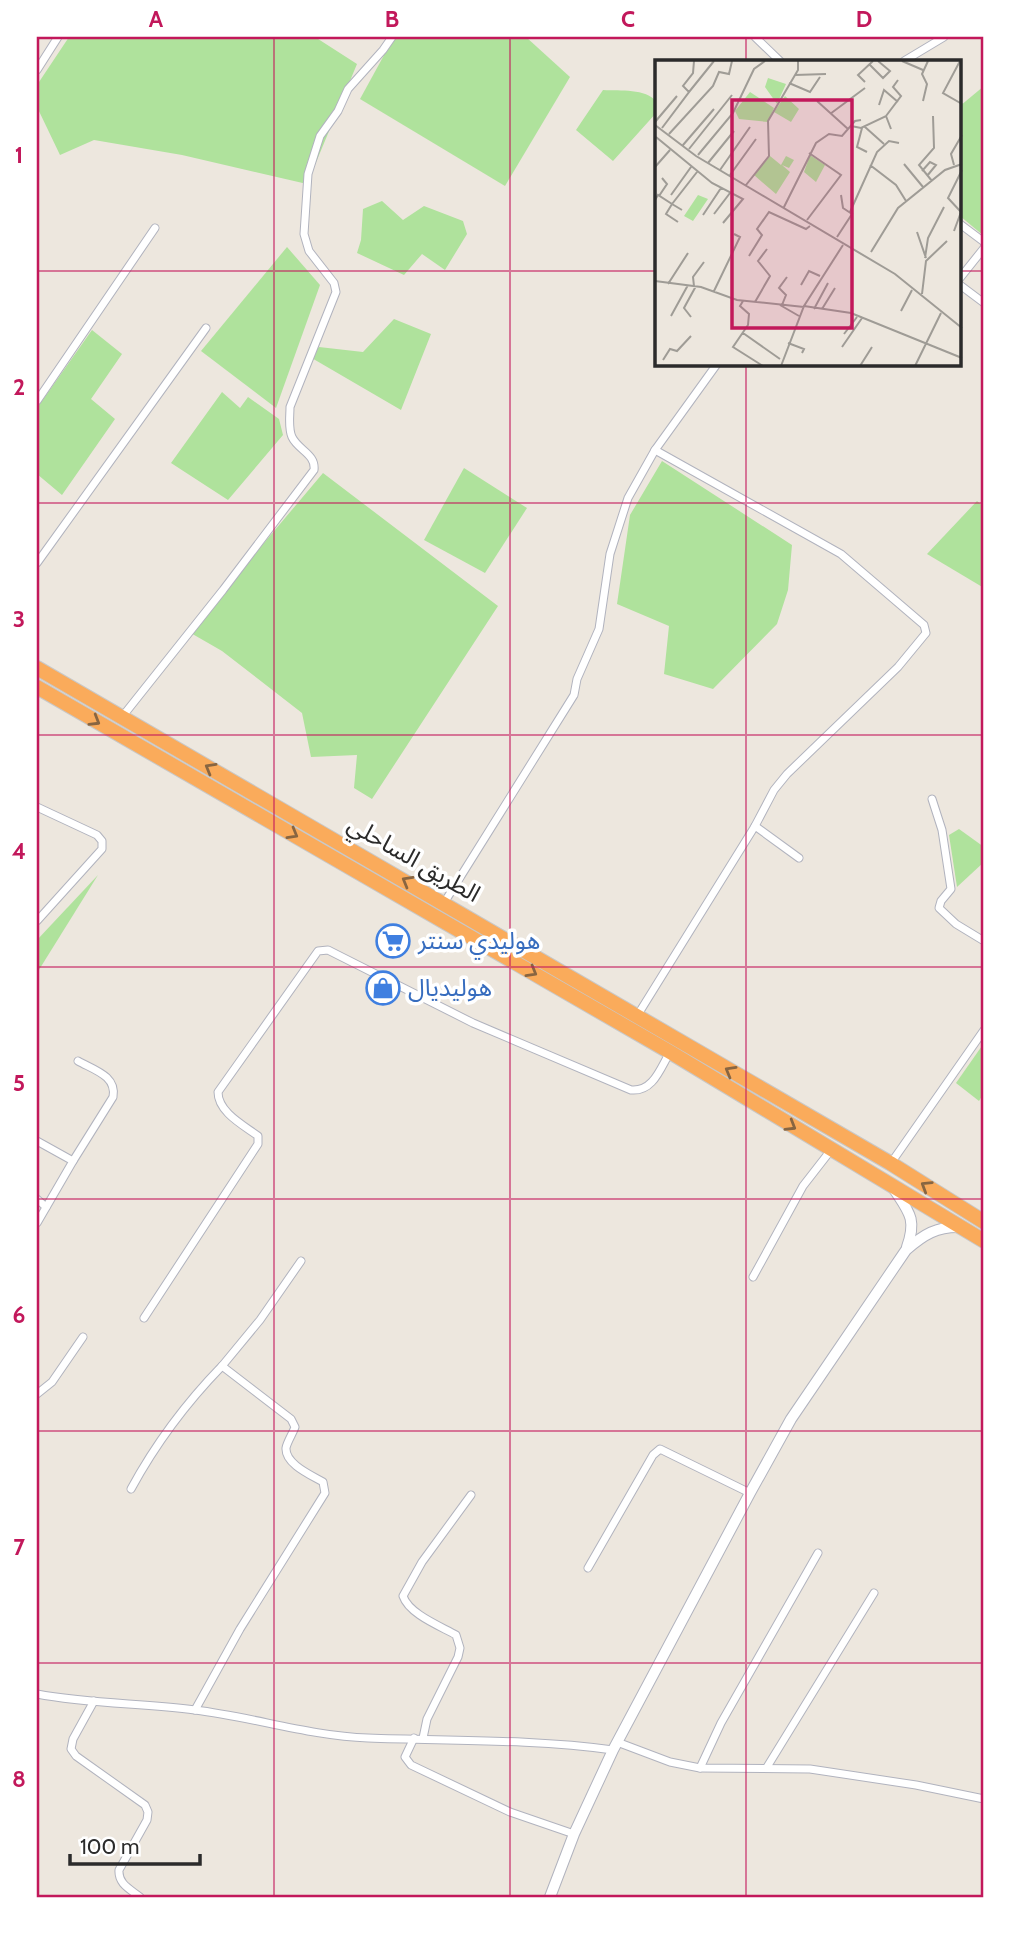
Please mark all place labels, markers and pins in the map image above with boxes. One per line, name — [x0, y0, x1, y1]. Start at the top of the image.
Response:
supermarket icon: هوليدي سنتر — [374, 922, 412, 960]
place label: هوليدي سنتر — [417, 926, 540, 960]
shop icon: هوليديال — [364, 969, 402, 1007]
place label: هوليديال — [408, 973, 492, 1002]

